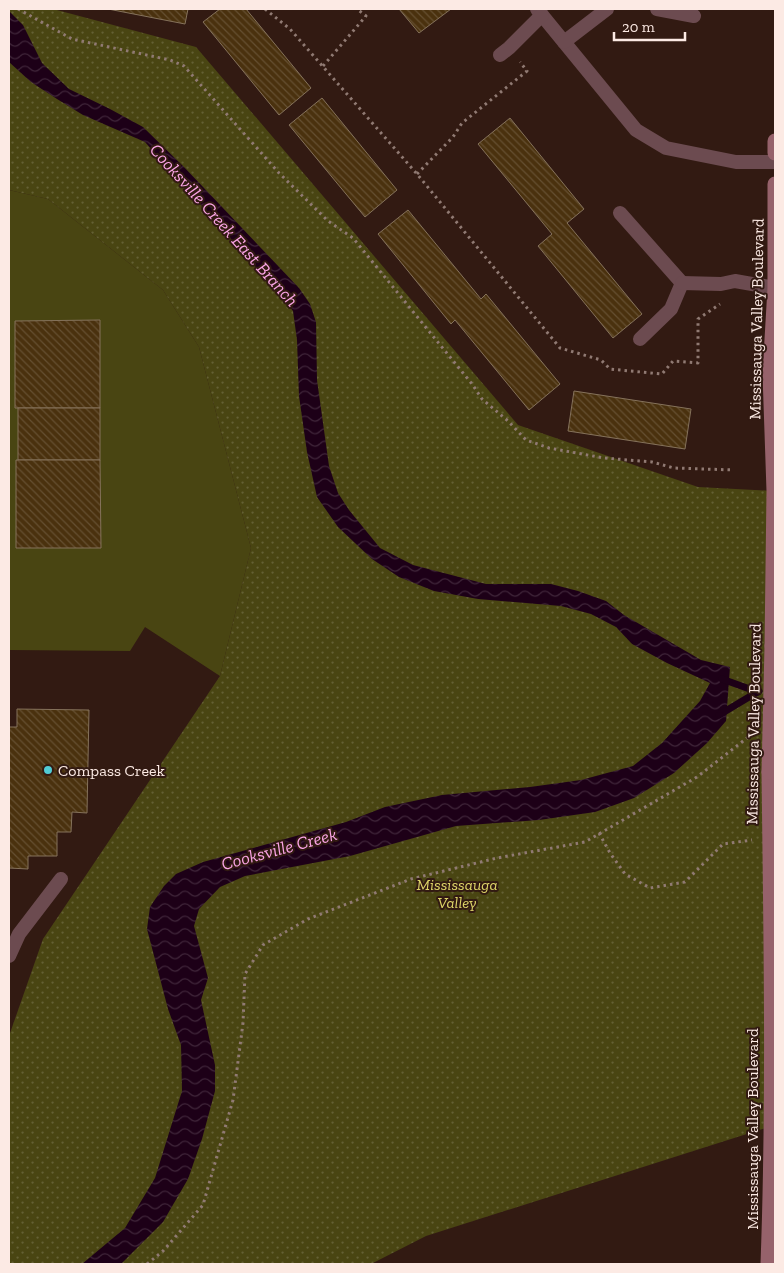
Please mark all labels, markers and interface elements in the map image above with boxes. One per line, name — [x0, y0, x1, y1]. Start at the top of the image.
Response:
scale bar — [614, 10, 685, 42]
text: 20 m — [622, 18, 655, 36]
water label: Cooksville Creek East Branch — [145, 139, 303, 311]
street label: Mississauga Valley Boulevard — [745, 218, 768, 420]
street label: Mississauga Valley Boulevard — [742, 623, 765, 825]
place label: Compass Creek — [58, 761, 166, 780]
marker: Compass Creek — [42, 764, 54, 776]
water label: Cooksville Creek — [219, 823, 339, 875]
park label: Mississauga Valley — [416, 875, 498, 912]
street label: Mississauga Valley Boulevard — [743, 1028, 762, 1230]

